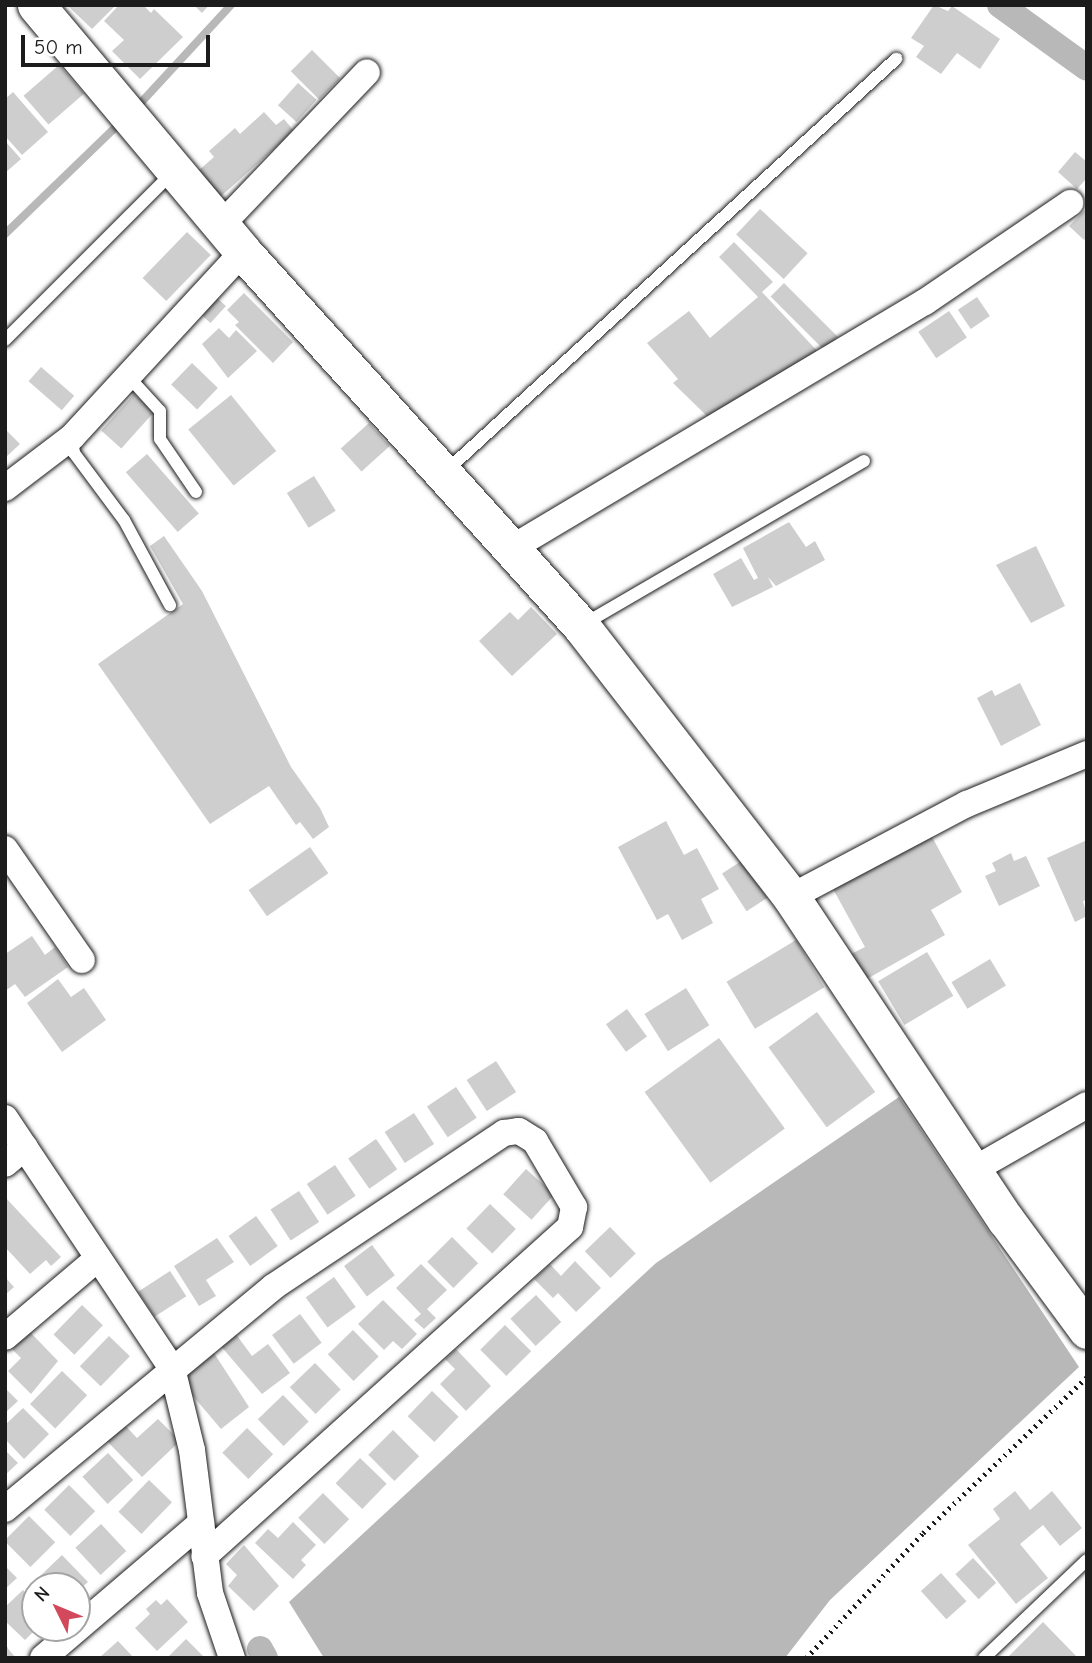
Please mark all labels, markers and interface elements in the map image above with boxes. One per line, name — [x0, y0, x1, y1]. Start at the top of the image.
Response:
scale bar — [24, 21, 214, 65]
text: 50 m — [34, 35, 83, 59]
north arrow — [21, 1572, 91, 1642]
text: N — [30, 1582, 54, 1606]

